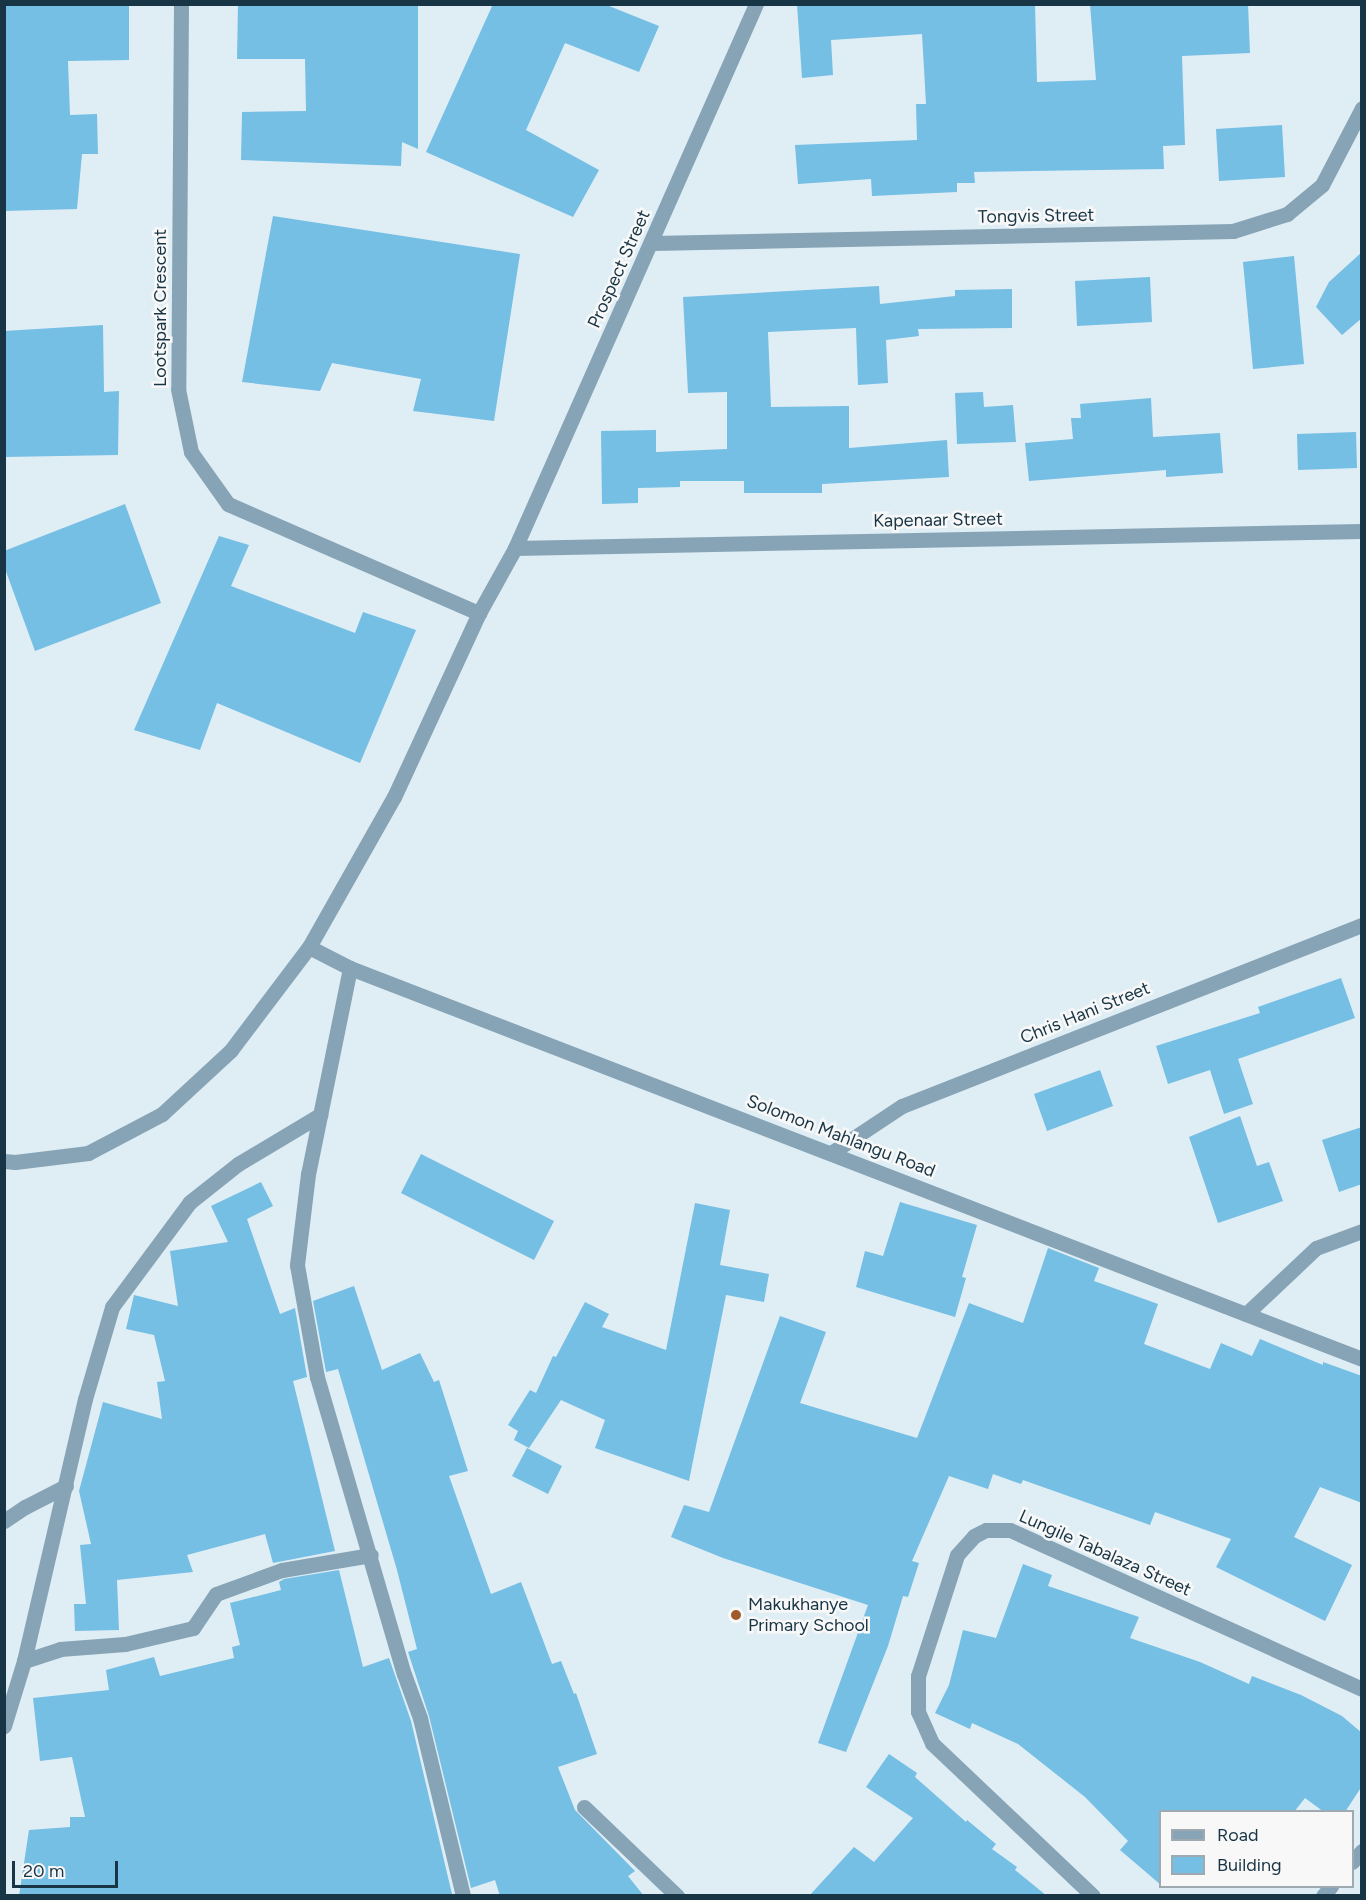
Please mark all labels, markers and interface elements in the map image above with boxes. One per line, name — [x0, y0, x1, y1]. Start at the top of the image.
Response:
street label: Tongvis Street — [977, 204, 1095, 228]
street label: Prospect Street — [583, 207, 655, 331]
street label: Lootspark Crescent — [149, 229, 171, 387]
street label: Kapenaar Street — [873, 508, 1003, 532]
street label: Chris Hani Street — [1017, 977, 1153, 1049]
street label: Solomon Mahlangu Road — [744, 1090, 938, 1182]
street label: Lungile Tabalaza Street — [1016, 1505, 1194, 1601]
place label: Makukhanye Primary School — [748, 1594, 869, 1636]
marker: Makukhanye Primary School — [729, 1608, 743, 1622]
legend — [1159, 1810, 1354, 1888]
text: Road — [1217, 1824, 1258, 1846]
scale bar — [15, 1849, 122, 1887]
text: Building — [1217, 1854, 1282, 1876]
text: 20 m — [23, 1860, 64, 1882]

